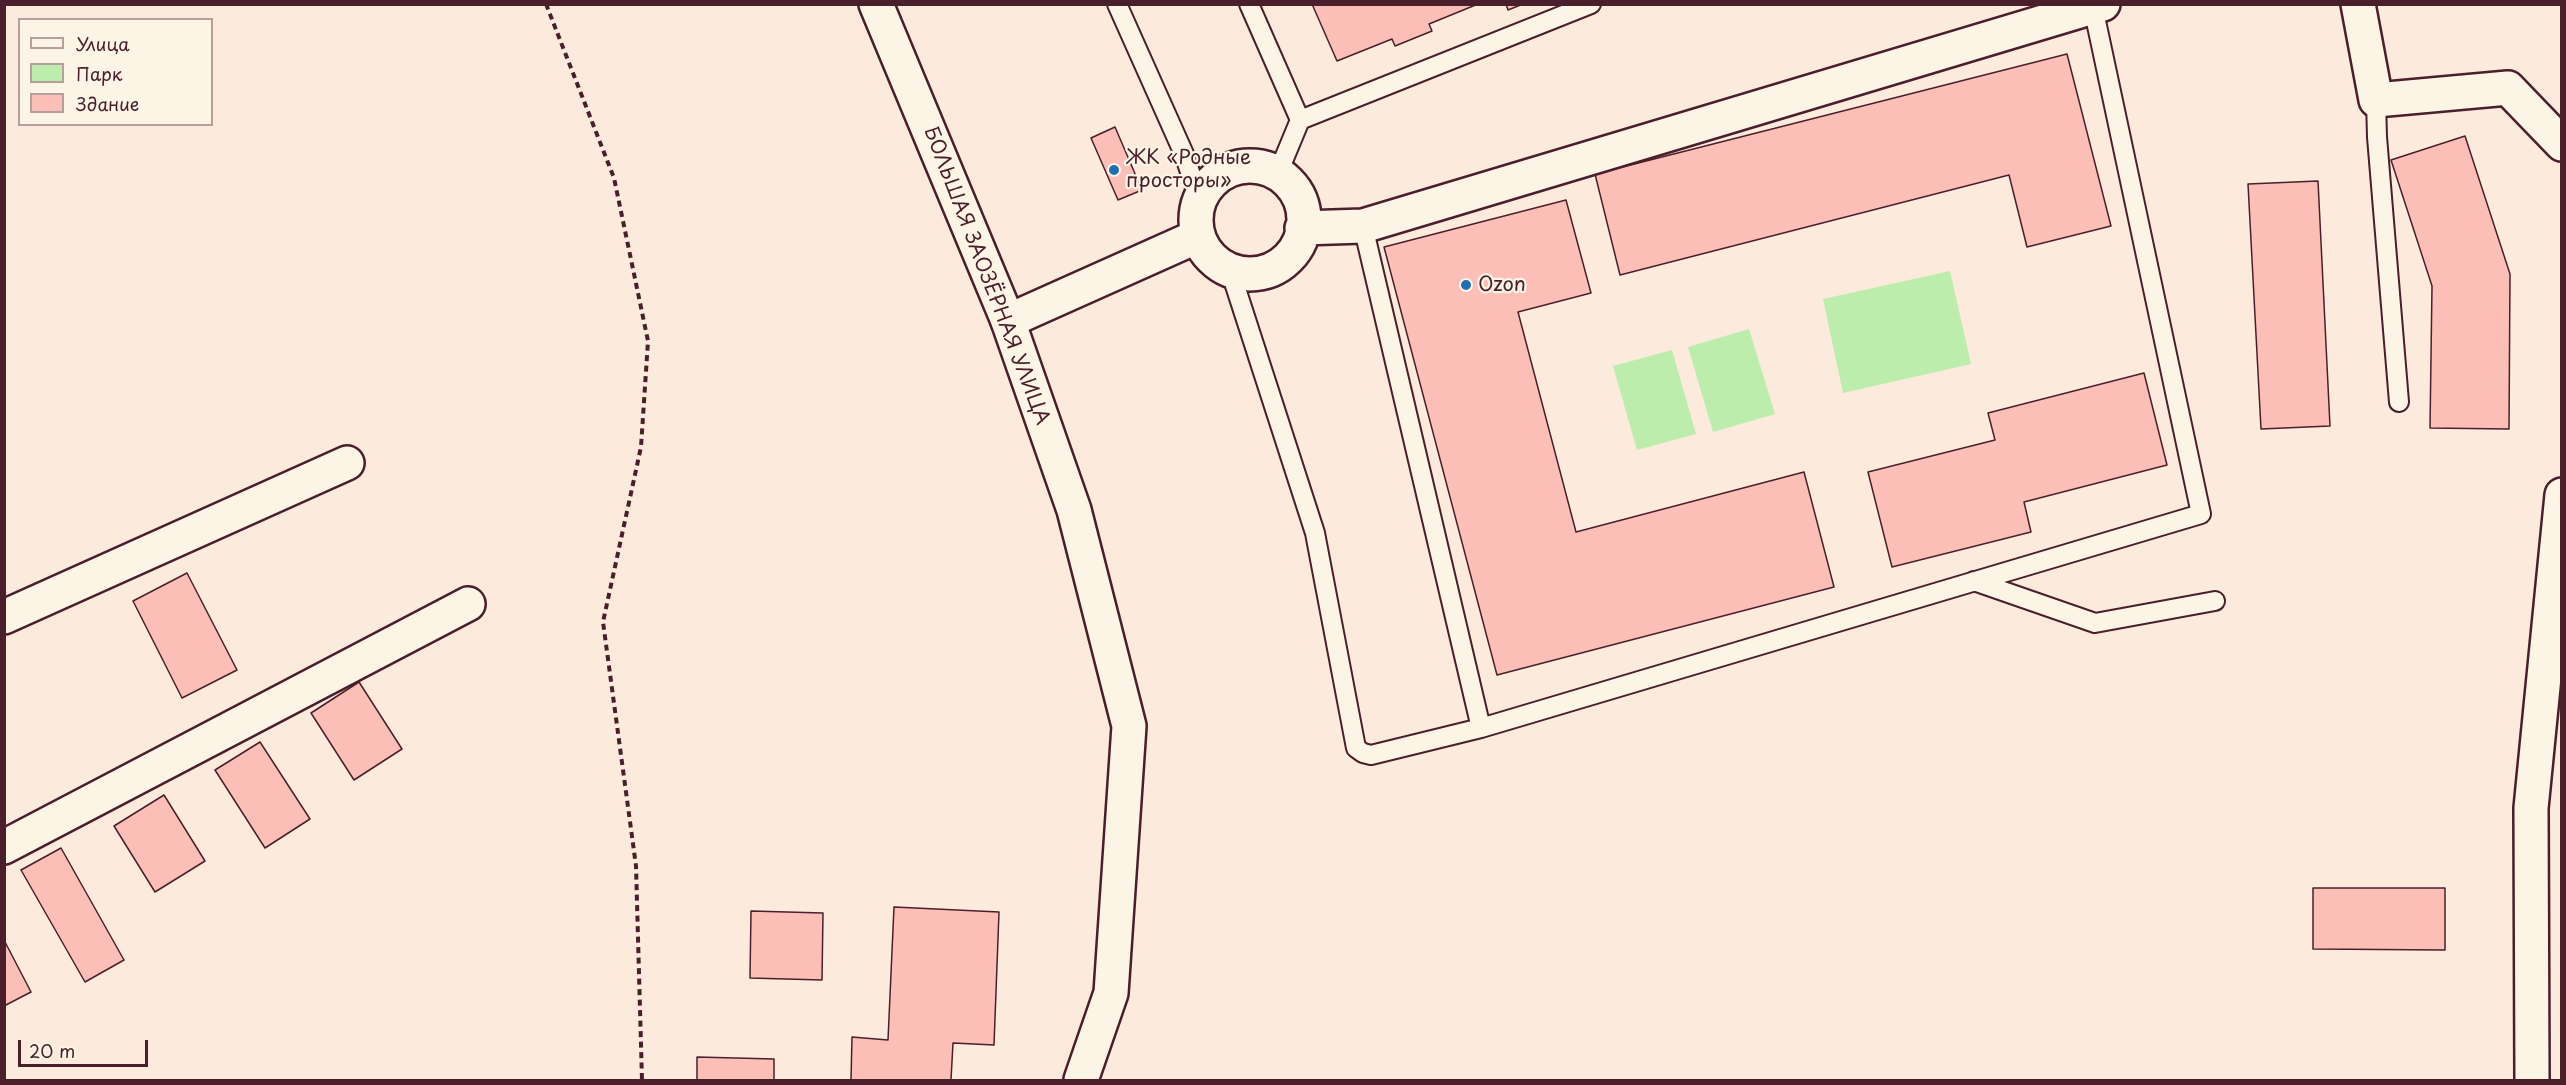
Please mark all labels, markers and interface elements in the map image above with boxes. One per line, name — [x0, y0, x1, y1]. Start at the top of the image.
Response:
legend — [18, 18, 213, 126]
text: Улица — [76, 30, 130, 57]
text: Парк — [76, 60, 122, 87]
text: Здание — [76, 90, 139, 117]
street label: БОЛЬШАЯ ЗАОЗЁРНАЯ УЛИЦА — [918, 124, 1054, 428]
place label: ЖК «Родные просторы» — [1126, 146, 1251, 193]
marker: ЖК «Родные просторы» — [1107, 163, 1121, 177]
place label: Ozon — [1478, 273, 1526, 297]
marker: Ozon — [1459, 278, 1473, 292]
scale bar — [21, 1028, 152, 1066]
text: 20 m — [29, 1037, 75, 1064]

